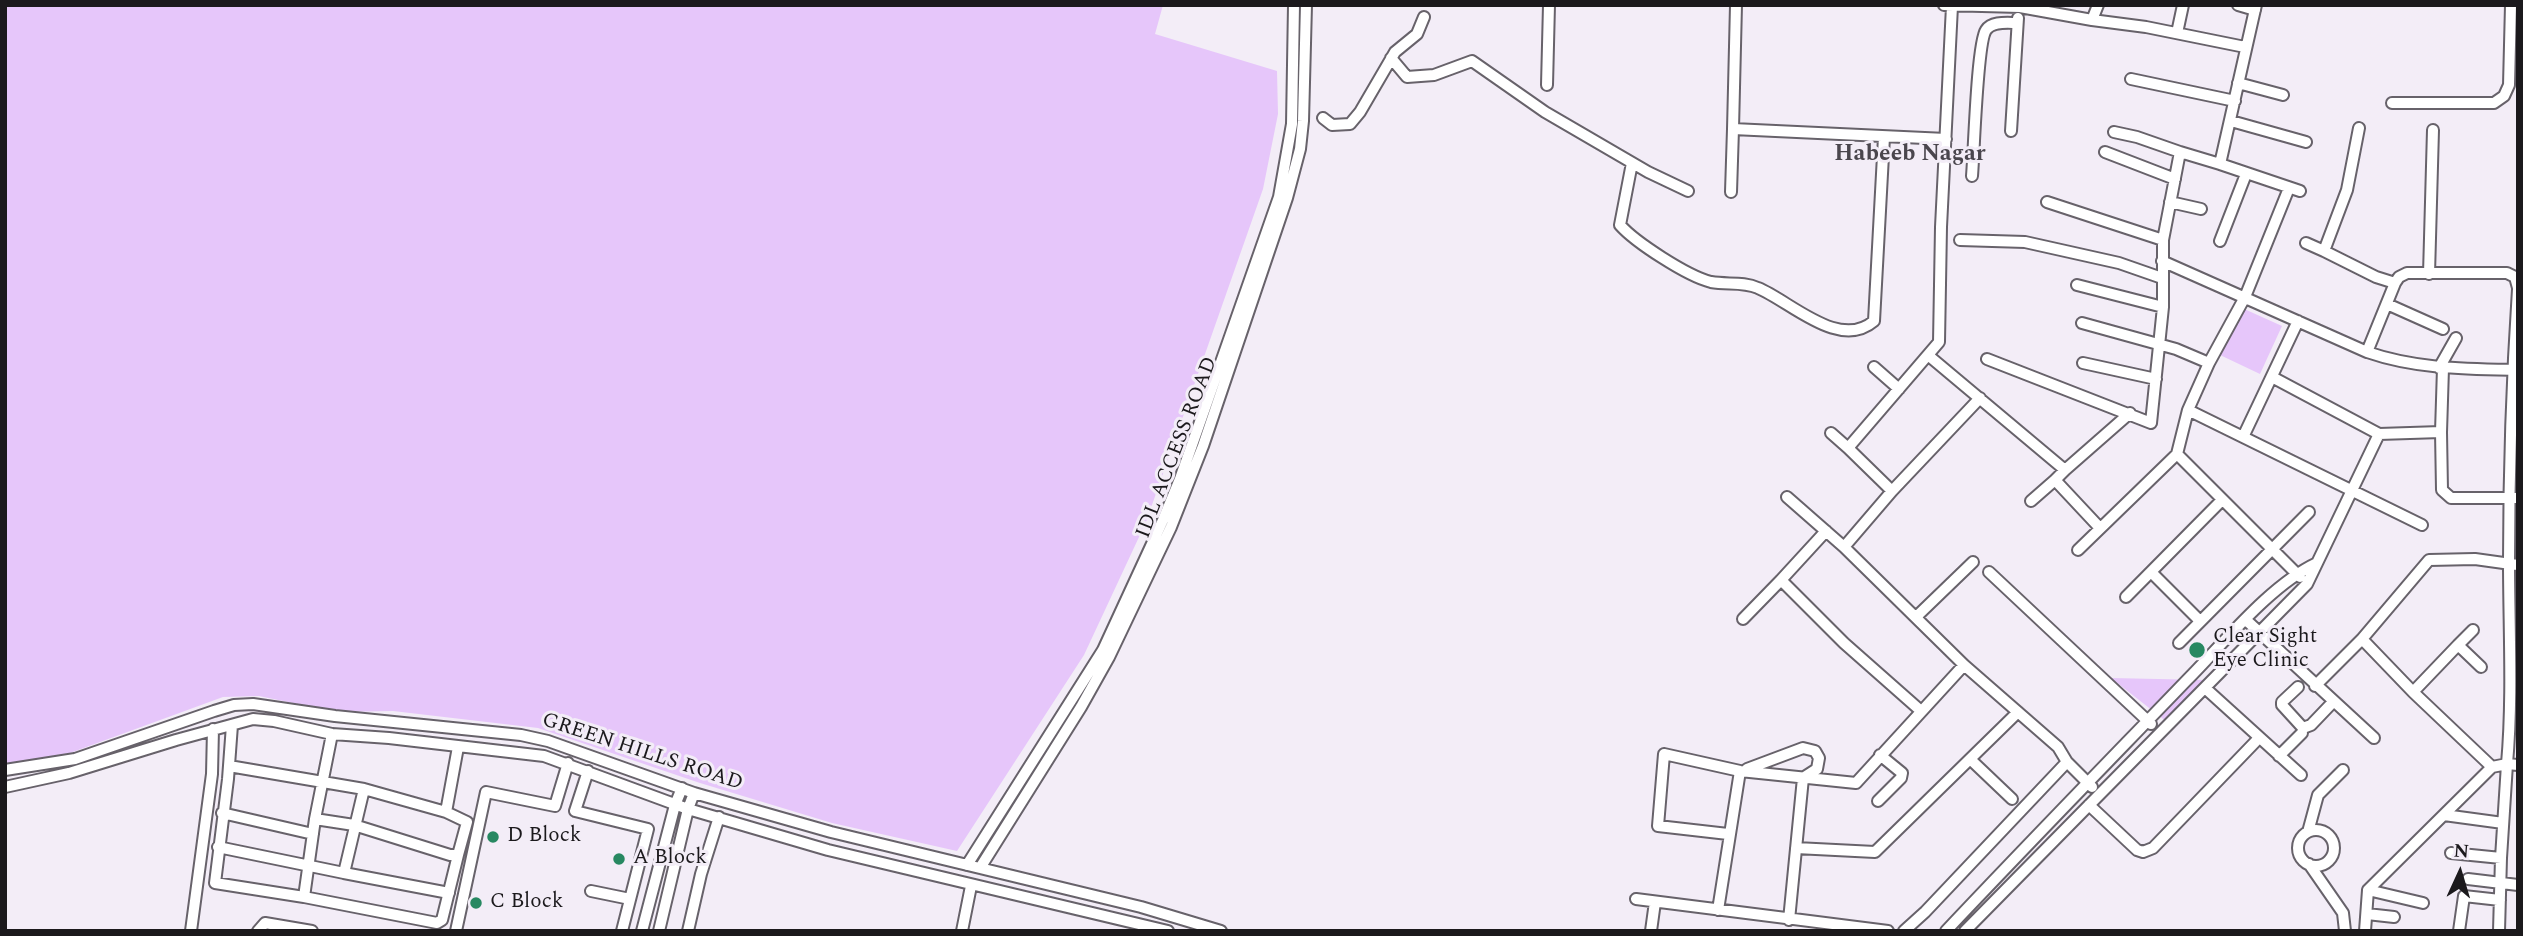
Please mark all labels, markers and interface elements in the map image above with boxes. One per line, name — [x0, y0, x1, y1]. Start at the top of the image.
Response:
district label: Habeeb Nagar — [1834, 141, 1986, 169]
street label: IDL ACCESS ROAD — [1132, 354, 1224, 542]
place label: Clear Sight Eye Clinic — [2213, 625, 2317, 675]
marker: Clear Sight Eye Clinic — [2187, 640, 2207, 660]
street label: GREEN HILLS ROAD — [538, 709, 746, 797]
place label: D Block — [507, 824, 582, 850]
marker: D Block — [485, 829, 501, 845]
text: N — [2453, 837, 2470, 867]
north arrow — [2425, 838, 2495, 908]
place label: A Block — [633, 846, 707, 872]
marker: A Block — [611, 851, 627, 867]
place label: C Block — [490, 890, 563, 916]
marker: C Block — [468, 895, 484, 911]

